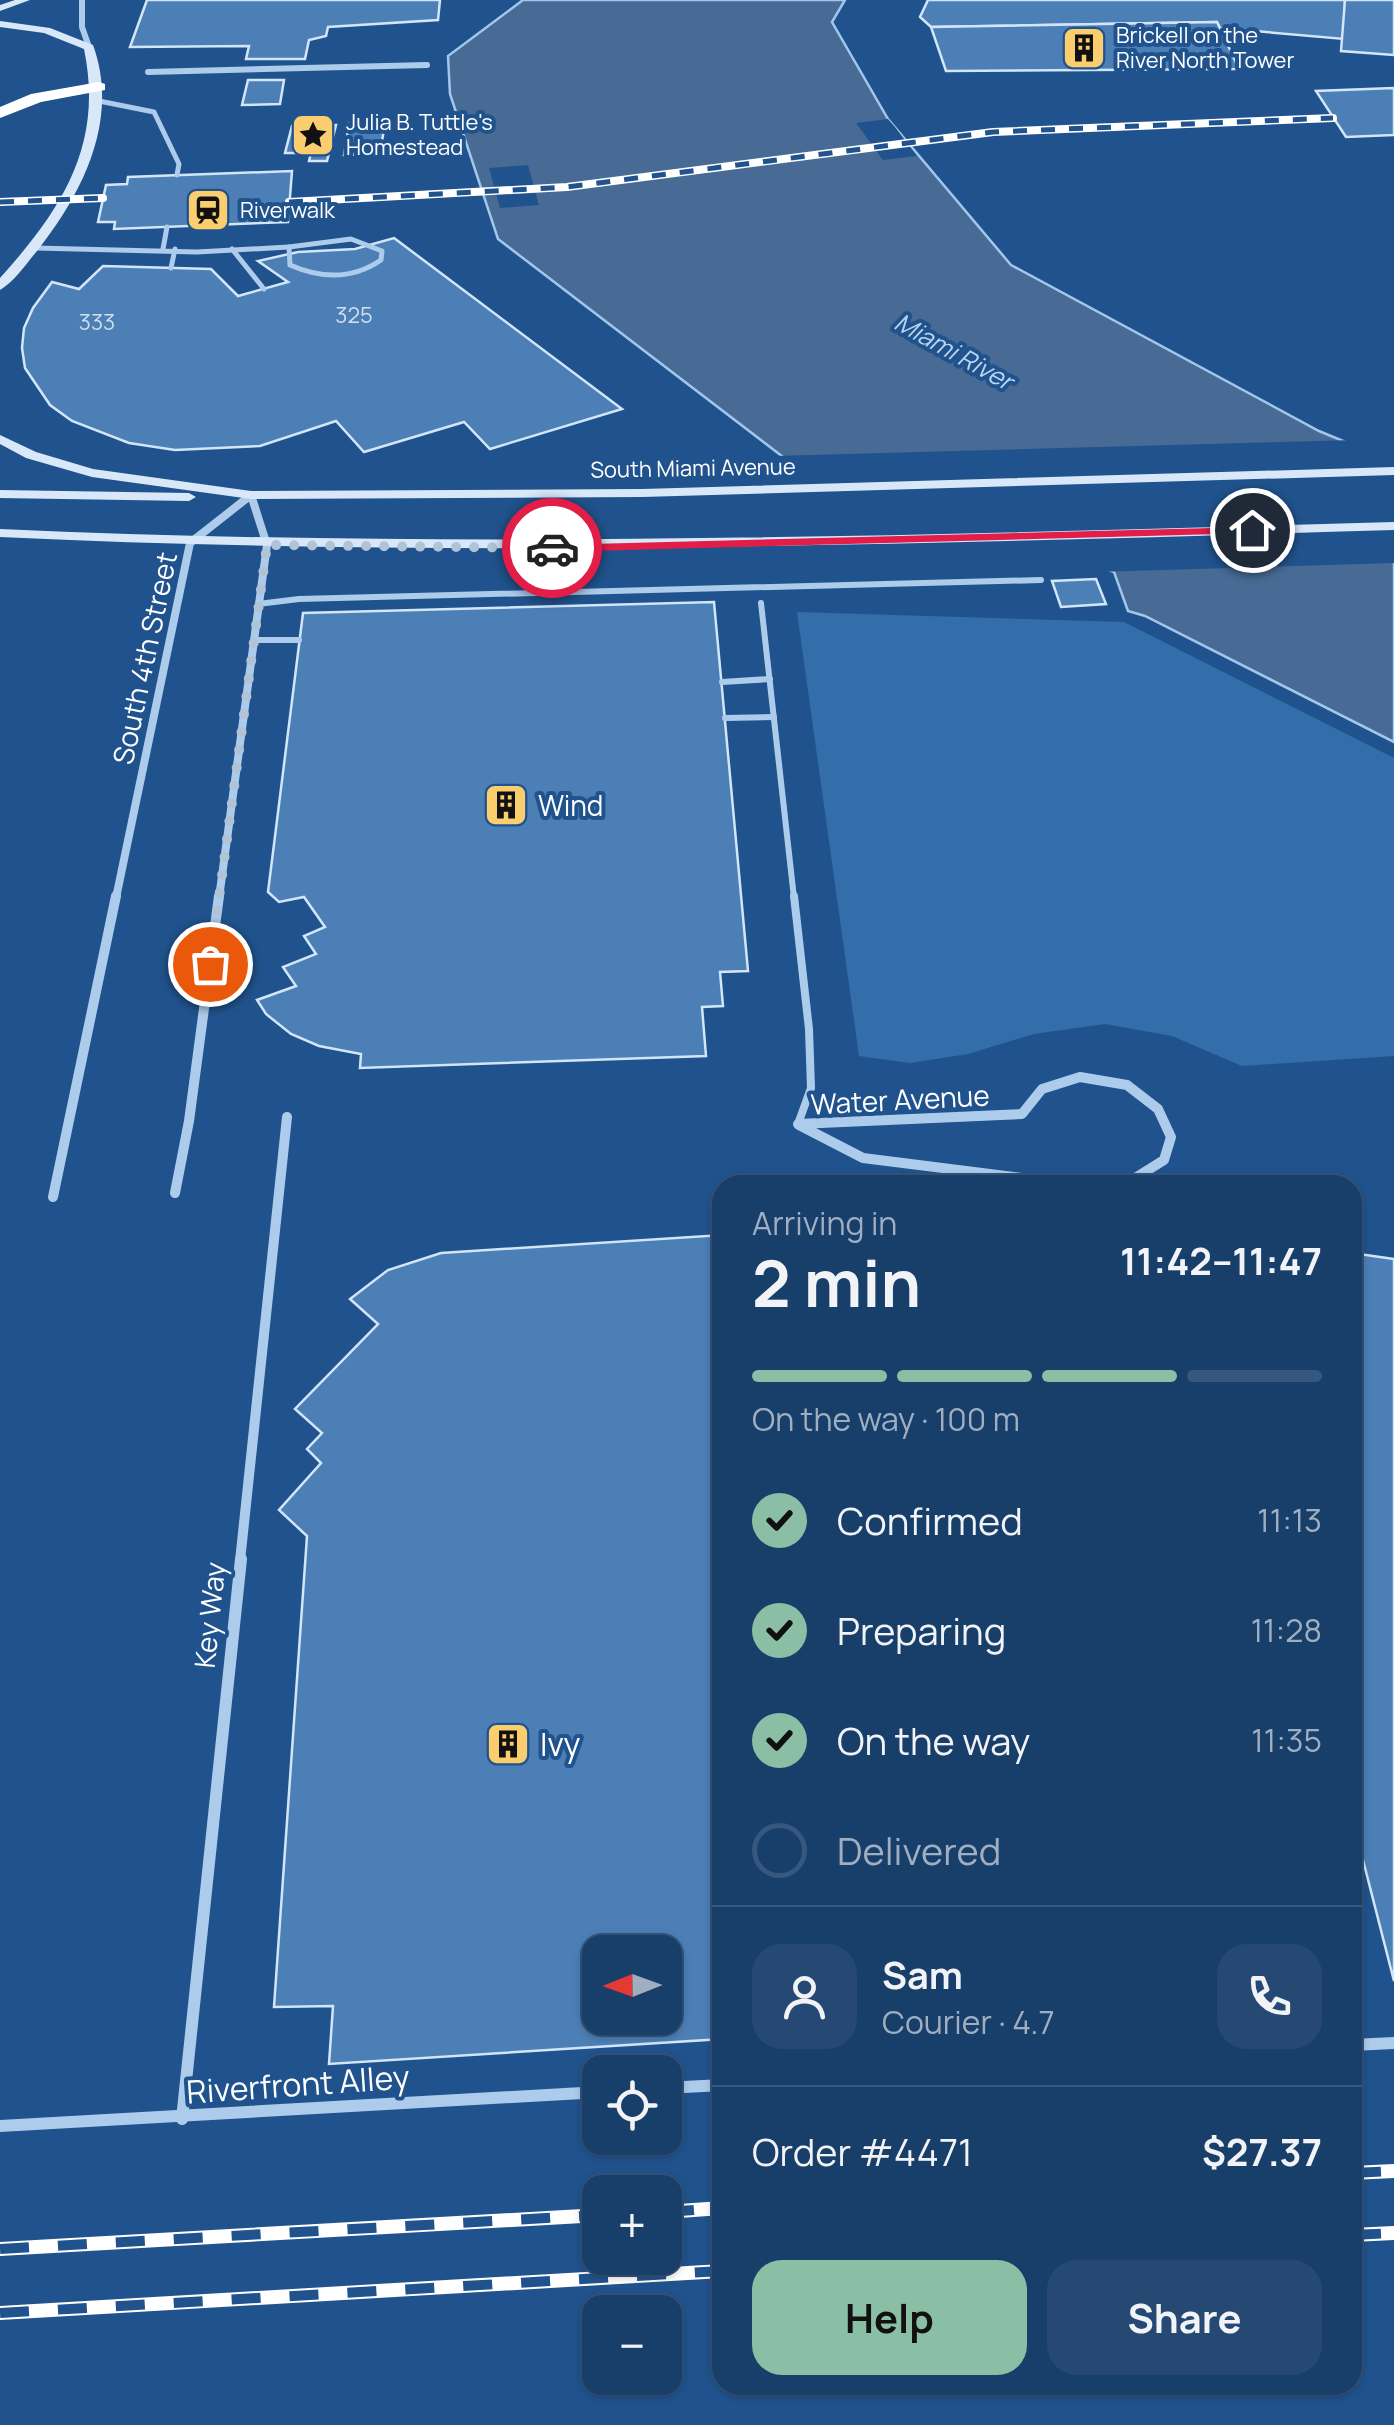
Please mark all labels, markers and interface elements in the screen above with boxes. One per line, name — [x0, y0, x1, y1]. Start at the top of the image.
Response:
place label: Brickell on the River North Tower — [1116, 20, 1294, 75]
building icon: Brickell on the River North Tower — [1061, 25, 1107, 71]
place label: Julia B. Tuttle's Homestead — [346, 107, 493, 162]
place icon: Julia B. Tuttle's Homestead — [290, 112, 336, 158]
station icon: Riverwalk — [185, 187, 231, 233]
place label: Riverwalk — [240, 195, 336, 225]
house number: 325 — [335, 300, 373, 330]
water label: Miami River — [889, 304, 1022, 399]
house number: 333 — [79, 307, 115, 337]
street label: South Miami Avenue — [590, 451, 796, 485]
pin — [1210, 488, 1295, 573]
courier — [502, 498, 602, 598]
icon: home — [1225, 503, 1280, 558]
icon: car — [525, 521, 580, 576]
street label: South 4th Street — [103, 548, 185, 768]
building icon: Wind — [483, 782, 529, 828]
place label: Wind — [538, 786, 603, 824]
pin — [168, 922, 253, 1007]
icon: bag — [183, 937, 238, 992]
street label: Water Avenue — [810, 1075, 990, 1123]
text: Arriving in — [752, 1201, 897, 1245]
text: 11:42–11:47 — [1120, 1234, 1322, 1286]
text: 2 min — [752, 1238, 921, 1327]
text: On the way · 100 m — [752, 1397, 1020, 1441]
icon: check — [752, 1493, 807, 1548]
text: Confirmed — [837, 1494, 1023, 1546]
text: 11:13 — [1257, 1498, 1322, 1542]
street label: Key Way — [185, 1560, 233, 1670]
icon: check — [752, 1603, 807, 1658]
text: Preparing — [837, 1604, 1006, 1656]
text: 11:28 — [1251, 1608, 1322, 1652]
icon: check — [752, 1713, 807, 1768]
text: On the way — [837, 1714, 1030, 1766]
text: 11:35 — [1251, 1718, 1322, 1762]
building icon: Ivy — [485, 1721, 531, 1767]
place label: Ivy — [540, 1722, 581, 1766]
text: Delivered — [837, 1824, 1001, 1876]
north arrow — [582, 1935, 682, 2035]
map controls — [582, 1935, 682, 2395]
button: person — [752, 1944, 857, 2049]
button: phone — [1217, 1944, 1322, 2049]
text: Sam — [882, 1948, 963, 2000]
text: Courier · 4.7 — [882, 2000, 1055, 2044]
street label: Riverfront Alley — [185, 2054, 411, 2114]
button: locate — [582, 2055, 682, 2155]
text: Order #4471 — [752, 2125, 973, 2177]
text: $27.37 — [1202, 2125, 1322, 2177]
button: + — [582, 2175, 682, 2275]
button: Help — [752, 2260, 1027, 2375]
button: Share — [1047, 2260, 1322, 2375]
button: − — [582, 2295, 682, 2395]

